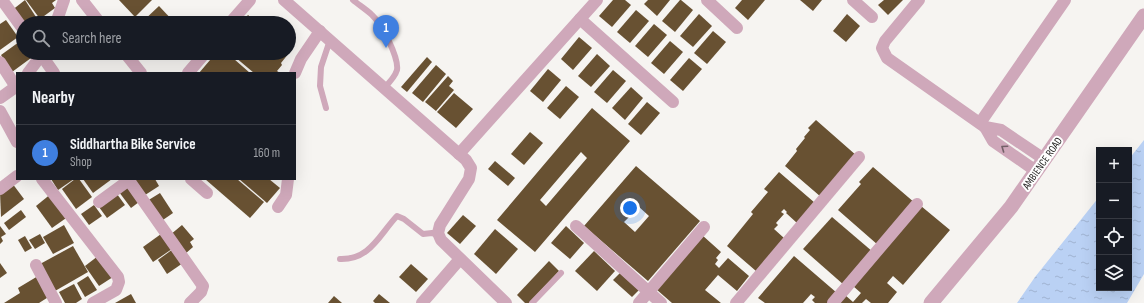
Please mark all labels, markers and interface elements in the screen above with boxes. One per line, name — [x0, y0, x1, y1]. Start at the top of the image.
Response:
pin: 1 — [373, 15, 399, 48]
search box — [16, 16, 296, 60]
icon: search — [30, 27, 52, 49]
text: Search here — [62, 29, 122, 48]
text: Nearby — [32, 88, 75, 108]
text: Siddhartha Bike Service — [70, 135, 196, 154]
street label: AMBIENCE ROAD — [1019, 135, 1065, 193]
text: 1 — [42, 145, 48, 161]
text: 160 m — [254, 145, 280, 161]
one-way arrow — [1001, 146, 1008, 153]
map controls — [1096, 147, 1132, 291]
button: + — [1096, 147, 1132, 183]
text: Shop — [70, 154, 92, 170]
button: − — [1096, 183, 1132, 219]
your location — [620, 198, 640, 218]
button: locate — [1096, 219, 1132, 255]
button: layers — [1096, 255, 1132, 291]

